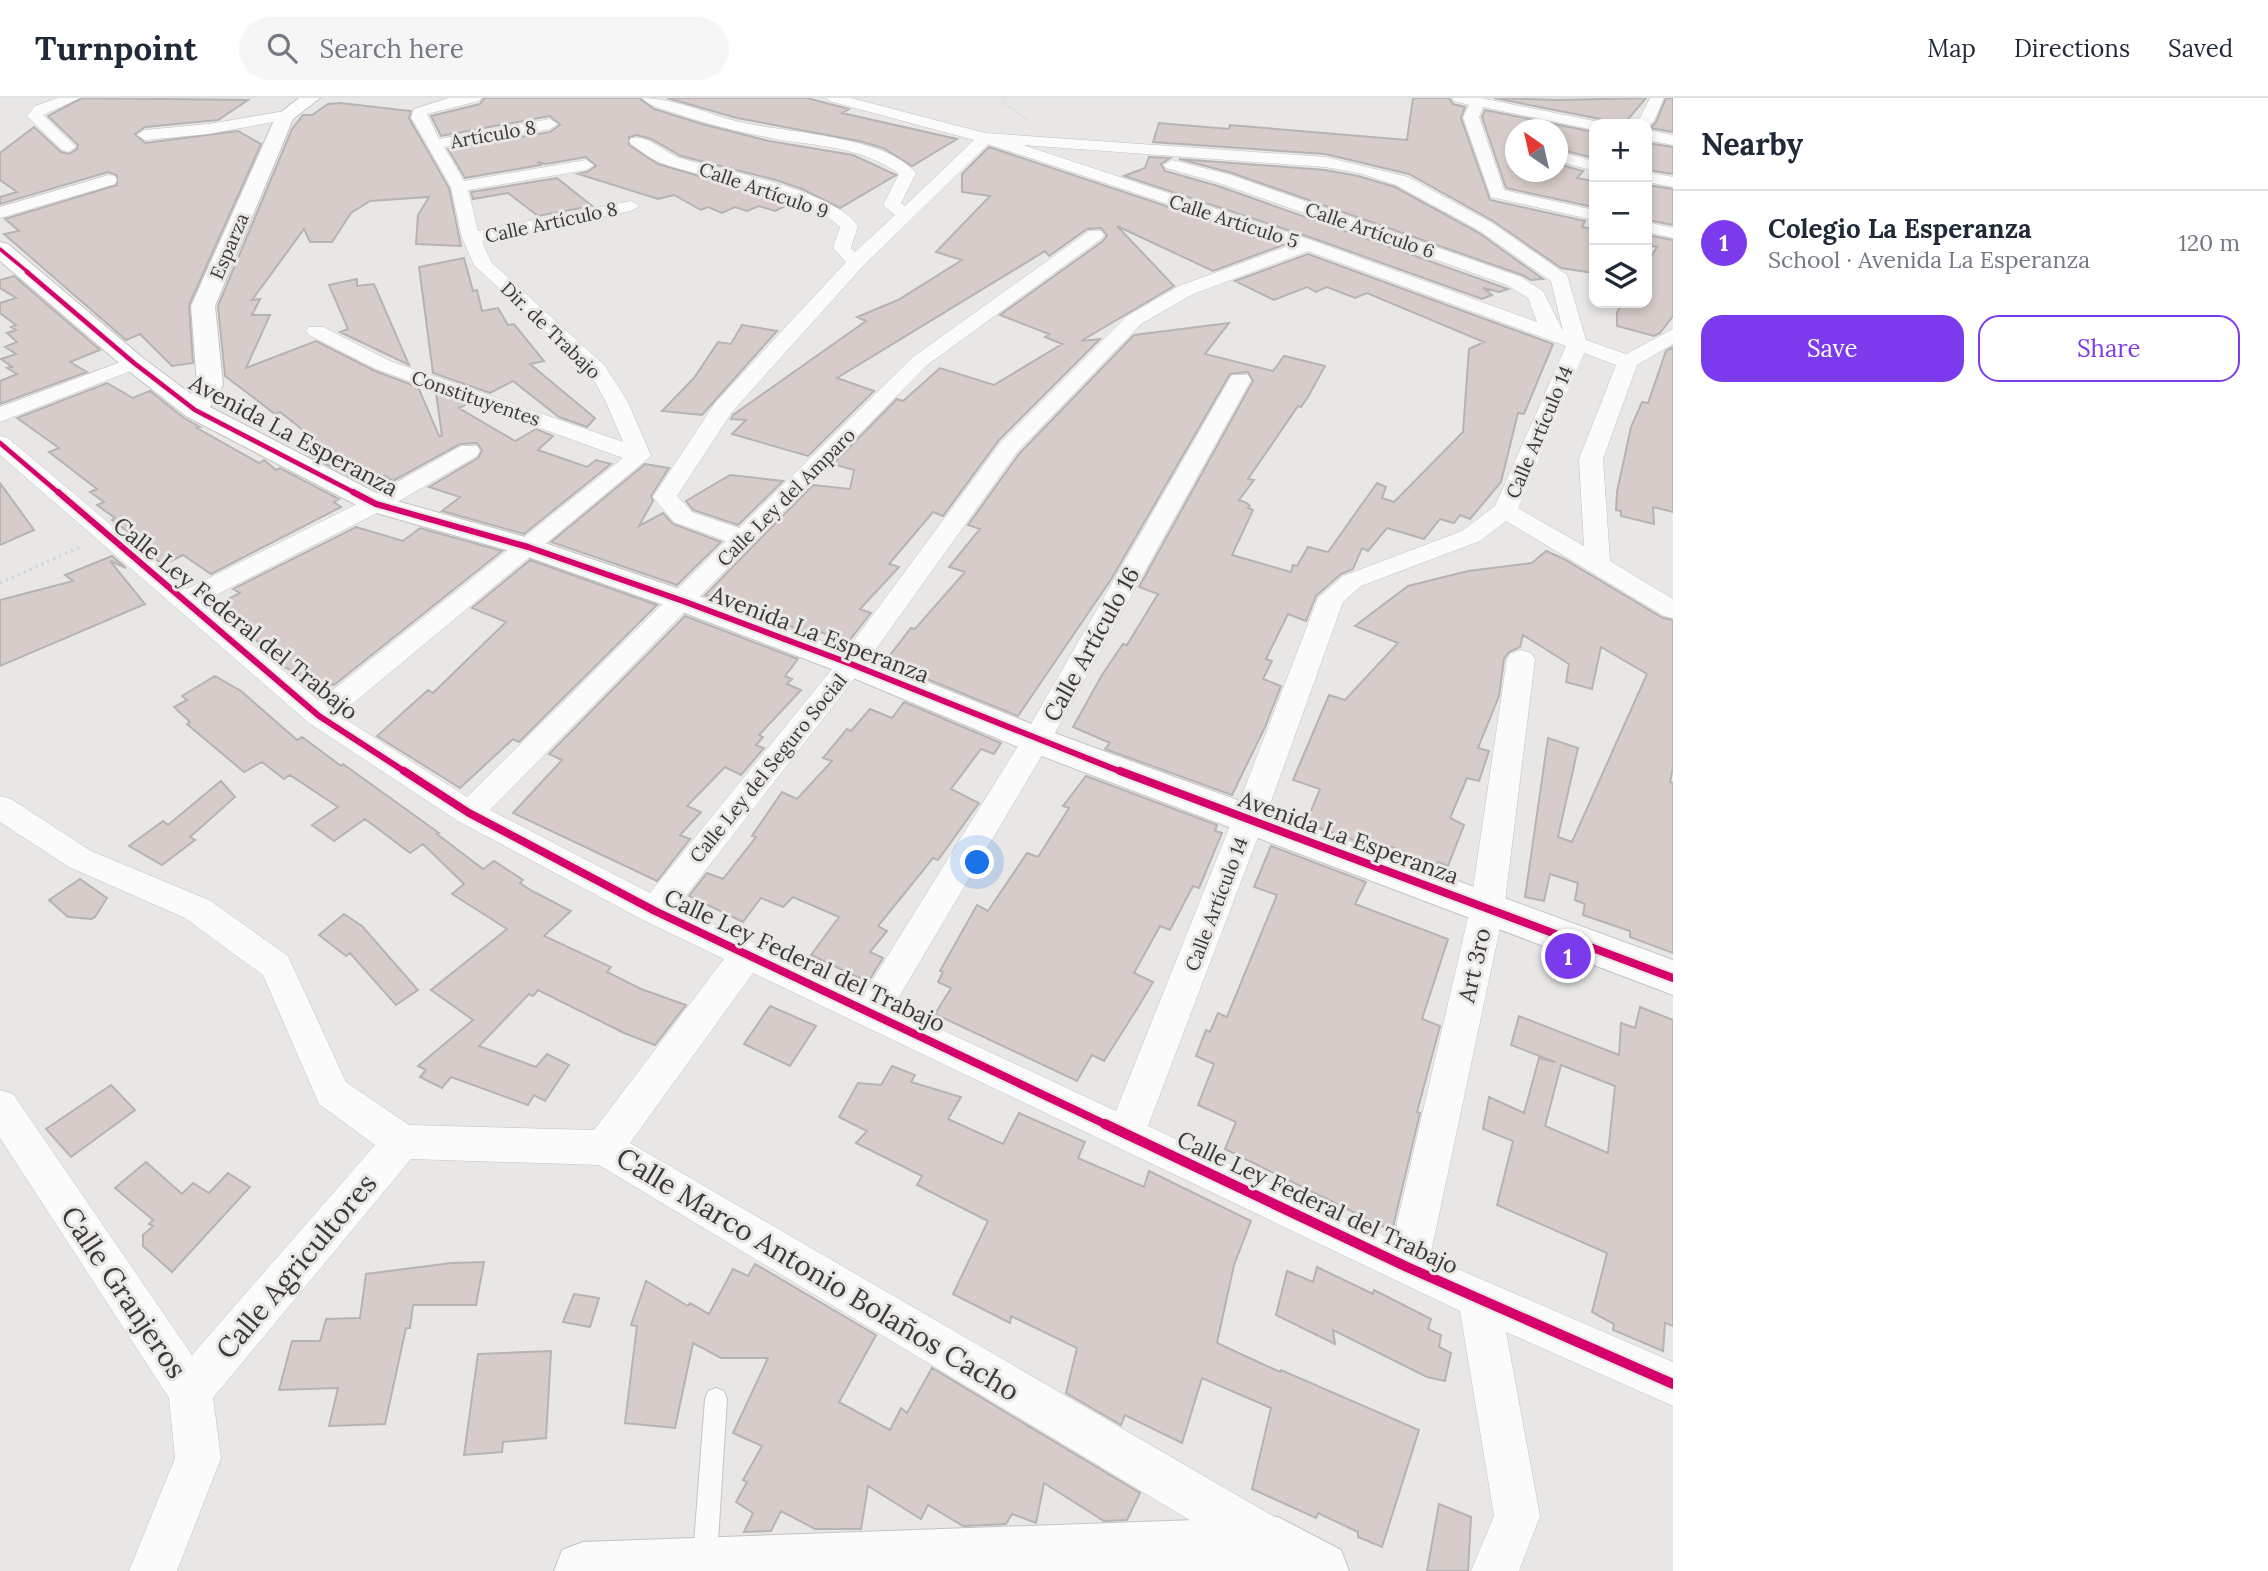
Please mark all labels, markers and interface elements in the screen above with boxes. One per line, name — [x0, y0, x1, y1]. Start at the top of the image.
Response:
search box — [239, 17, 729, 80]
text: Turnpoint — [35, 27, 197, 69]
icon: search — [263, 29, 301, 67]
text: Search here — [319, 32, 464, 65]
text: Map — [1927, 33, 1976, 64]
text: Directions — [2014, 33, 2130, 64]
text: Saved — [2168, 33, 2233, 64]
street label: Artículo 8 — [447, 115, 538, 153]
north arrow — [1505, 119, 1568, 182]
map controls — [1589, 119, 1652, 308]
button: + — [1589, 119, 1652, 182]
text: Nearby — [1701, 125, 1803, 163]
street label: Calle Artículo 9 — [696, 157, 832, 223]
button: − — [1589, 182, 1652, 245]
street label: Calle Artículo 5 — [1166, 189, 1302, 253]
street label: Calle Artículo 8 — [482, 196, 620, 248]
street label: Calle Artículo 6 — [1302, 197, 1438, 263]
street label: Esparza — [204, 209, 254, 283]
text: Colegio La Esperanza — [1768, 212, 2032, 245]
text: 1 — [1719, 228, 1729, 257]
text: 120 m — [2178, 228, 2240, 257]
button: layers — [1589, 245, 1652, 308]
text: School · Avenida La Esperanza — [1768, 245, 2090, 274]
street label: Dir. de Trabajo — [496, 276, 606, 384]
button: Save — [1701, 315, 1964, 382]
button: Share — [1978, 315, 2240, 382]
street label: Calle Artículo 14 — [1500, 362, 1578, 502]
street label: Constituyentes — [409, 365, 544, 431]
street label: Avenida La Esperanza — [184, 367, 403, 502]
street label: Calle Ley del Amparo — [712, 423, 860, 571]
street label: Calle Ley Federal del Trabajo — [108, 510, 364, 726]
street label: Calle Artículo 16 — [1037, 562, 1145, 726]
street label: Avenida La Esperanza — [706, 579, 934, 689]
street label: Calle Ley del Seguro Social — [684, 669, 852, 867]
street label: Avenida La Esperanza — [1234, 783, 1463, 890]
street label: Calle Artículo 14 — [1179, 834, 1253, 974]
your location — [960, 845, 994, 879]
street label: Calle Ley Federal del Trabajo — [660, 882, 950, 1038]
street label: Art 3ro — [1451, 925, 1497, 1006]
pin: 1 — [1545, 930, 1591, 982]
street label: Calle Ley Federal del Trabajo — [1173, 1124, 1463, 1280]
street label: Calle Marco Antonio Bolaños Cacho — [610, 1139, 1026, 1409]
street label: Calle Agricultores — [208, 1166, 384, 1366]
street label: Calle Granjeros — [53, 1199, 195, 1385]

